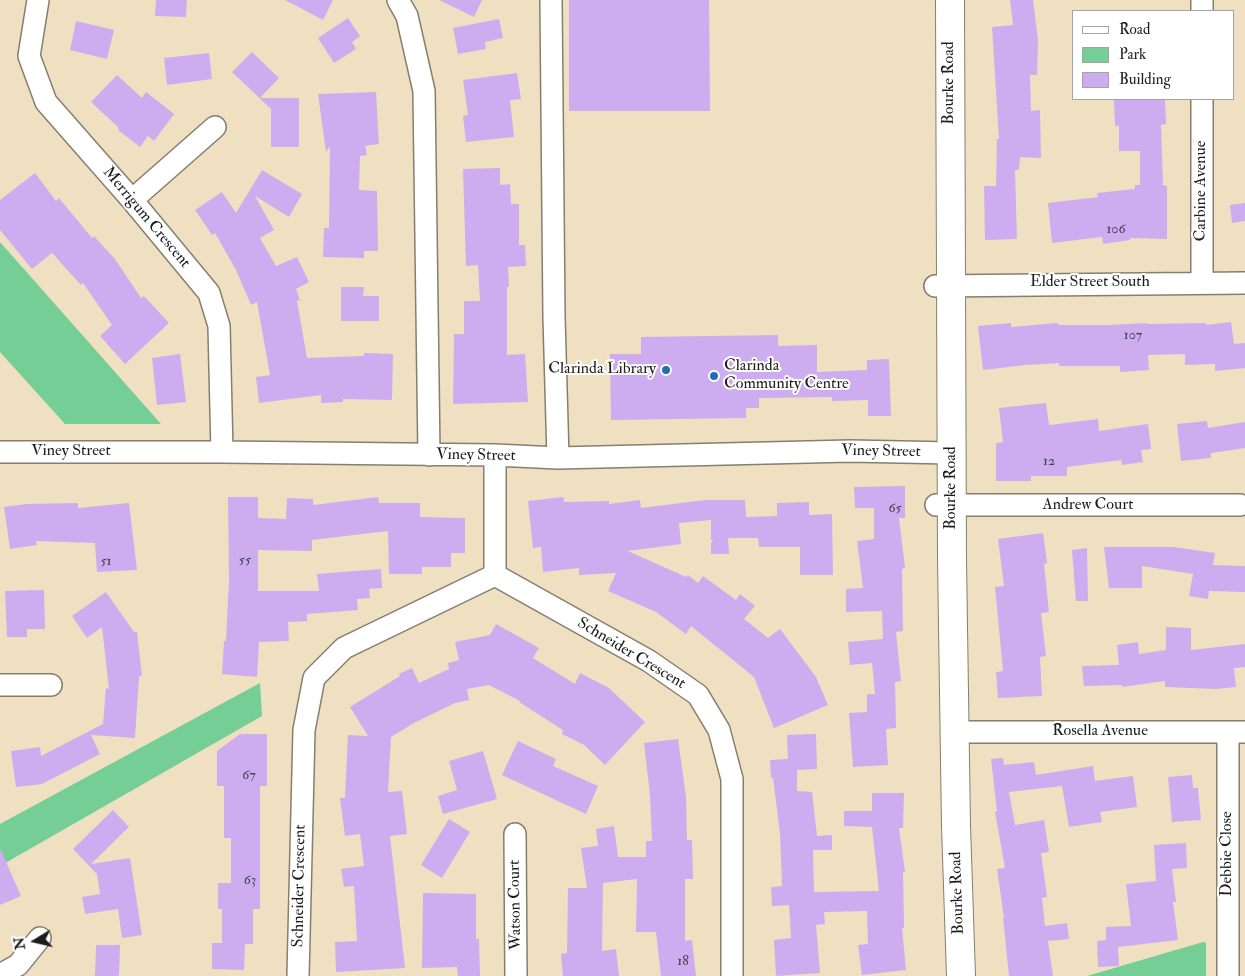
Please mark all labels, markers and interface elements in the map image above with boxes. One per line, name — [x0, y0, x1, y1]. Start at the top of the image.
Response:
legend — [1072, 10, 1235, 100]
text: Road — [1119, 20, 1150, 39]
street label: Bourke Road — [940, 41, 960, 125]
text: Park — [1119, 45, 1146, 64]
text: Building — [1119, 70, 1171, 89]
street label: Carbine Avenue — [1192, 141, 1212, 241]
street label: Merrigum Crescent — [98, 163, 194, 273]
house number: 106 — [1106, 222, 1126, 238]
street label: Elder Street South — [1030, 273, 1150, 293]
house number: 107 — [1124, 328, 1142, 344]
place label: Clarinda Community Centre — [724, 357, 849, 395]
place label: Clarinda Library — [548, 360, 656, 380]
marker: Clarinda Library — [660, 364, 672, 376]
marker: Clarinda Community Centre — [708, 370, 720, 382]
street label: Viney Street — [31, 442, 111, 462]
street label: Viney Street — [841, 442, 921, 462]
street label: Viney Street — [436, 446, 516, 466]
street label: Bourke Road — [942, 446, 962, 530]
house number: 12 — [1043, 454, 1055, 470]
street label: Andrew Court — [1043, 496, 1133, 516]
house number: 65 — [888, 501, 902, 517]
house number: 55 — [239, 553, 251, 569]
house number: 51 — [100, 554, 112, 570]
street label: Schneider Crescent — [573, 614, 689, 694]
street label: Rosella Avenue — [1052, 722, 1148, 742]
house number: 67 — [242, 768, 256, 784]
street label: Debbie Close — [1218, 811, 1238, 897]
street label: Schneider Crescent — [289, 824, 311, 948]
street label: Bourke Road — [947, 851, 969, 935]
street label: Watson Court — [506, 860, 526, 950]
house number: 63 — [244, 873, 256, 889]
north arrow — [10, 916, 60, 966]
text: N — [10, 936, 29, 951]
house number: 18 — [677, 954, 689, 970]

